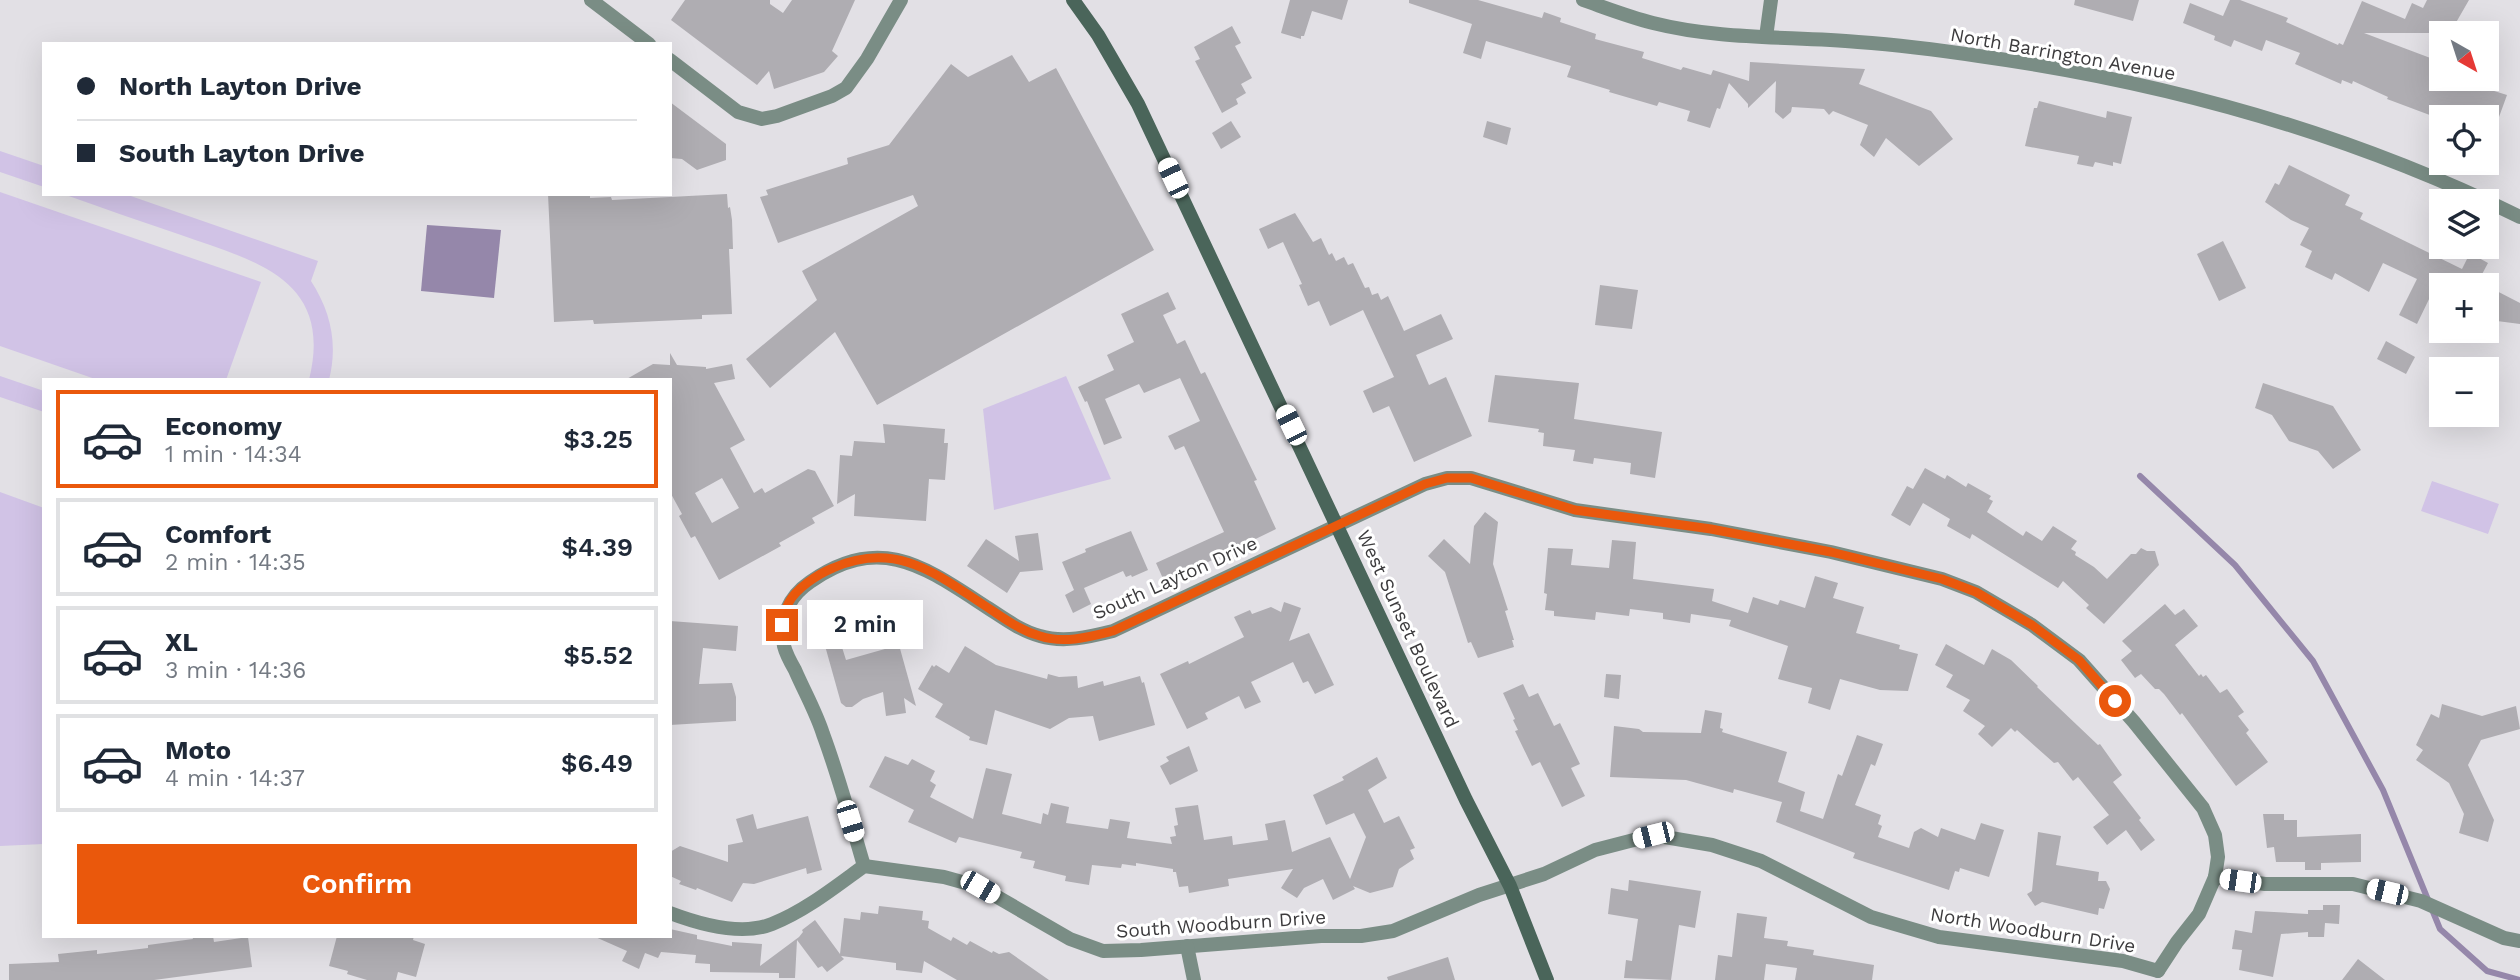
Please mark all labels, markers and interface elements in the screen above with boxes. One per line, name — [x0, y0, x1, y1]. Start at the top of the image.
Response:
north arrow — [2429, 21, 2499, 91]
map controls — [2429, 21, 2499, 427]
street label: North Barrington Avenue — [1949, 23, 2177, 85]
text: North Layton Drive — [119, 71, 362, 101]
button: locate — [2429, 105, 2499, 175]
text: South Layton Drive — [119, 138, 364, 168]
car — [1155, 155, 1192, 201]
button: layers — [2429, 189, 2499, 259]
button: + — [2429, 273, 2499, 343]
button: − — [2429, 357, 2499, 427]
car — [1273, 402, 1310, 448]
icon: car — [81, 408, 144, 471]
text: Economy — [165, 411, 282, 441]
text: $3.25 — [563, 424, 633, 454]
text: 1 min · 14:34 — [165, 441, 302, 468]
icon: car — [81, 516, 144, 579]
text: Comfort — [165, 519, 271, 549]
street label: West Sunset Boulevard — [1352, 526, 1464, 732]
street label: South Layton Drive — [1089, 531, 1261, 625]
text: $4.39 — [562, 532, 633, 562]
text: 2 min · 14:35 — [165, 549, 306, 576]
callout: 2 min — [806, 600, 922, 650]
route end — [766, 609, 798, 641]
text: 2 min — [833, 611, 897, 638]
icon: car — [81, 624, 144, 687]
text: XL — [165, 627, 198, 657]
text: $5.52 — [564, 640, 633, 670]
text: 3 min · 14:36 — [165, 657, 306, 684]
route start — [2099, 685, 2131, 717]
icon: car — [81, 732, 144, 795]
text: Moto — [165, 735, 231, 765]
text: $6.49 — [561, 748, 633, 778]
text: 4 min · 14:37 — [165, 765, 305, 792]
car — [834, 798, 867, 844]
car — [1631, 820, 1676, 850]
button: Confirm — [77, 844, 637, 924]
car — [957, 867, 1004, 907]
car — [2218, 868, 2263, 894]
car — [2365, 877, 2410, 907]
street label: North Woodburn Drive — [1929, 902, 2137, 958]
street label: South Woodburn Drive — [1115, 905, 1327, 943]

